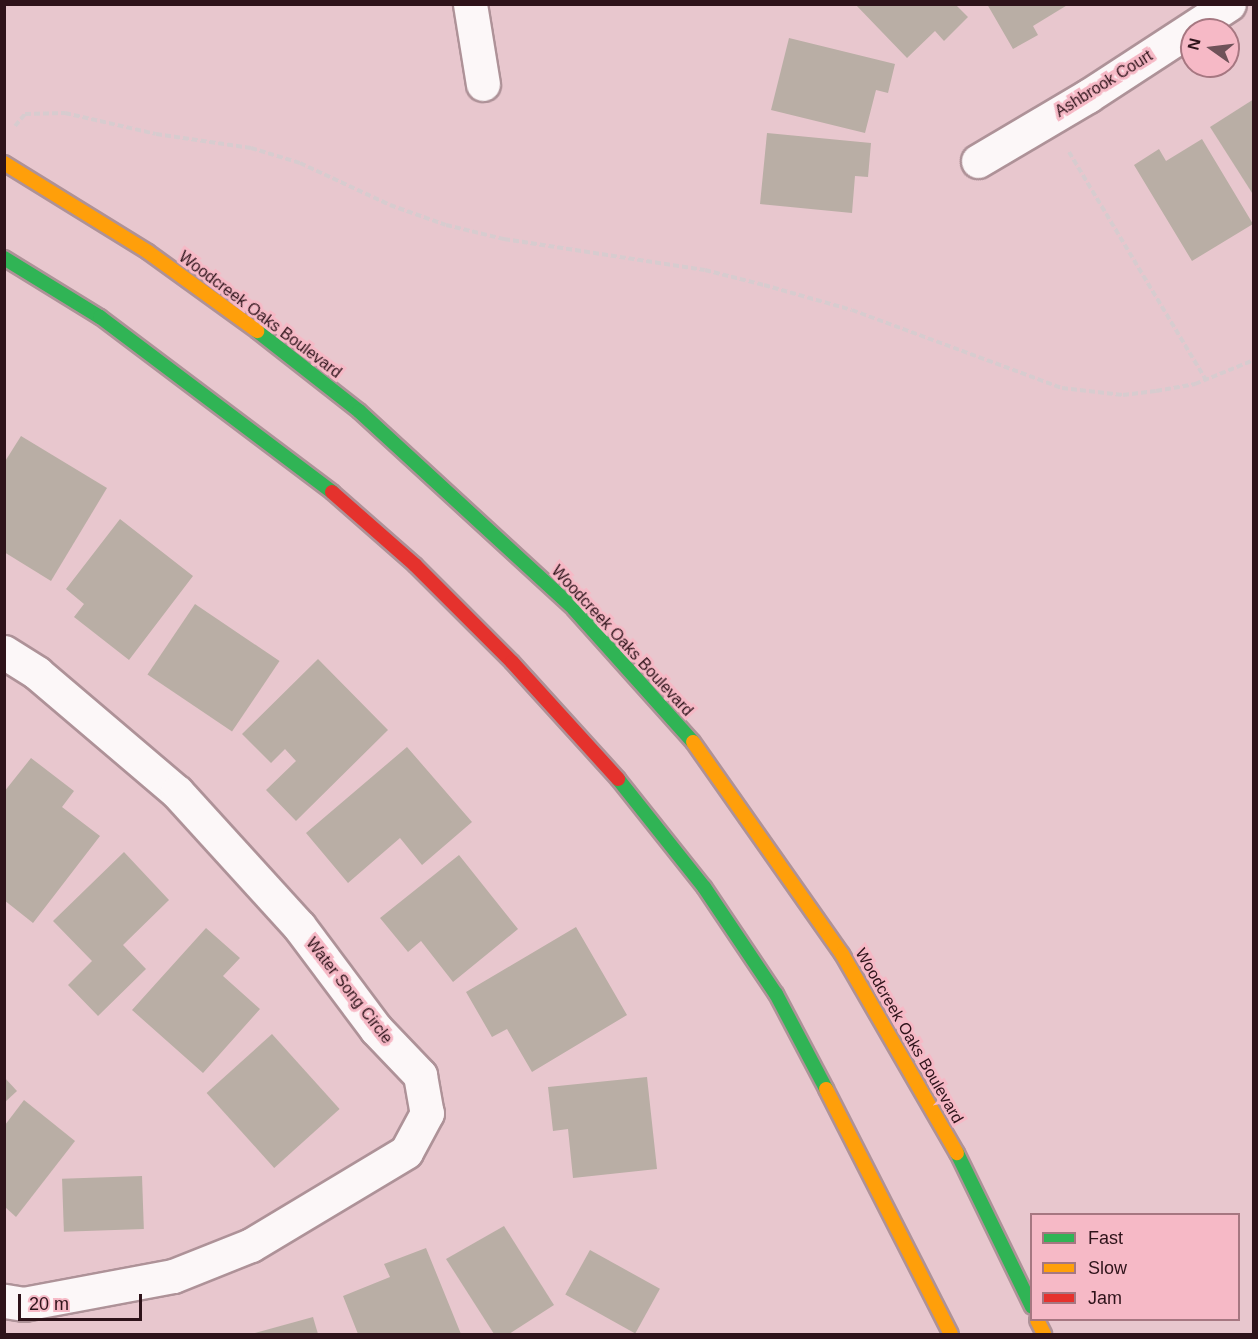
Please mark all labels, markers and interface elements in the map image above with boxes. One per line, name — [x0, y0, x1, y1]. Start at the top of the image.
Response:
north arrow — [1180, 18, 1240, 78]
text: N — [1184, 36, 1204, 52]
street label: Ashbrook Court — [1052, 46, 1156, 122]
street label: Woodcreek Oaks Boulevard — [175, 247, 345, 383]
street label: Woodcreek Oaks Boulevard — [547, 562, 697, 720]
street label: Water Song Circle — [302, 934, 396, 1048]
street label: Woodcreek Oaks Boulevard — [851, 945, 967, 1127]
legend — [1030, 1213, 1240, 1321]
text: Fast — [1088, 1228, 1123, 1248]
text: Slow — [1088, 1258, 1127, 1278]
scale bar — [21, 1282, 146, 1320]
text: Jam — [1088, 1288, 1122, 1308]
text: 20 m — [29, 1294, 69, 1314]

